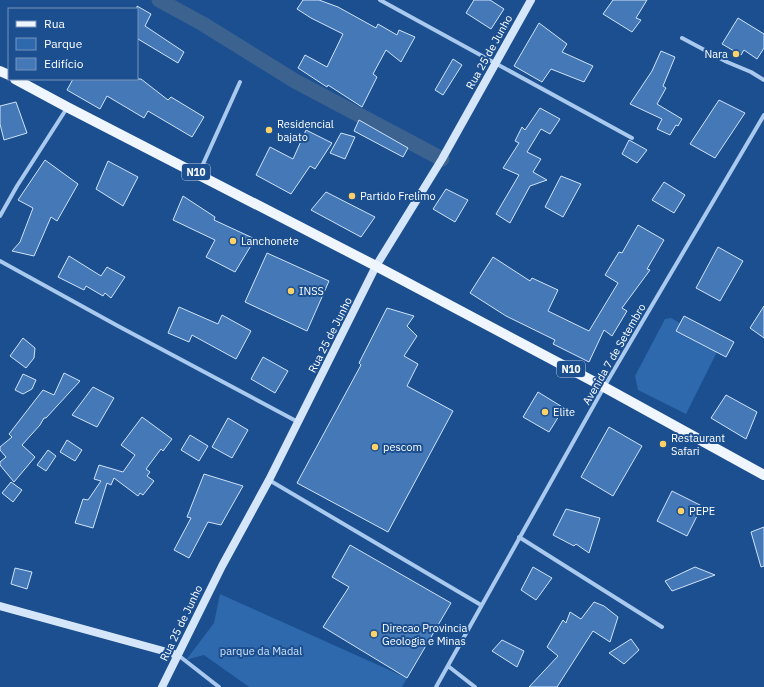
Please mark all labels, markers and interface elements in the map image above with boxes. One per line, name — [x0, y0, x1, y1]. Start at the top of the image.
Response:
legend — [8, 8, 138, 80]
street label: Rua 25 de Junho — [463, 12, 515, 92]
text: Rua — [44, 16, 65, 31]
text: Parque — [44, 36, 83, 51]
place label: Nara — [704, 47, 728, 61]
marker: Nara — [731, 49, 741, 59]
text: Edifício — [44, 56, 84, 71]
place label: Residencial bajato — [277, 117, 334, 144]
marker: Residencial bajato — [264, 125, 274, 135]
road number: N10 — [182, 164, 210, 180]
place label: Partido Frelimo — [360, 189, 436, 203]
marker: Partido Frelimo — [347, 191, 357, 201]
place label: Lanchonete — [241, 234, 299, 248]
marker: Lanchonete — [228, 236, 238, 246]
place label: INSS — [299, 284, 324, 298]
marker: INSS — [286, 286, 296, 296]
street label: Rua 25 de Junho — [305, 295, 355, 375]
street label: Avenida 7 de Setembro — [579, 301, 649, 407]
road number: N10 — [557, 361, 585, 377]
place label: Elite — [553, 405, 575, 419]
marker: Elite — [540, 407, 550, 417]
place label: Restaurant Safari — [671, 431, 725, 458]
marker: Restaurant Safari — [658, 439, 668, 449]
place label: pescom — [383, 440, 422, 454]
marker: pescom — [370, 442, 380, 452]
place label: PEPE — [689, 504, 715, 518]
marker: PEPE — [676, 506, 686, 516]
street label: Rua 25 de Junho — [156, 583, 206, 663]
place label: Direcao Provincia Geologia e Minas — [382, 621, 468, 648]
marker: Direcao Provincia Geologia e Minas — [369, 629, 379, 639]
park label: parque da Madal — [220, 644, 302, 658]

